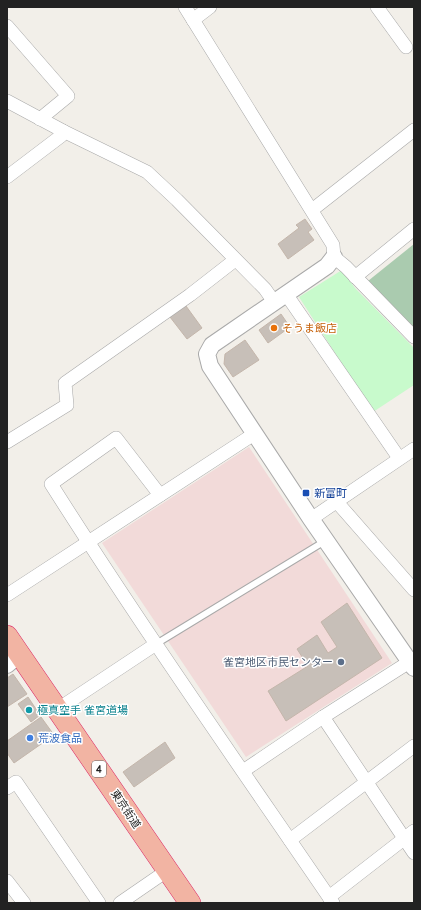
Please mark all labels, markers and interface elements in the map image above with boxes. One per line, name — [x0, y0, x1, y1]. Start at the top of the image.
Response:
place label: そうま飯店 — [282, 321, 337, 335]
marker: そうま飯店 — [269, 323, 279, 333]
place label: 新富町 — [314, 486, 347, 500]
marker: 新富町 — [301, 488, 311, 498]
place label: 雀宮地区市民センター — [223, 655, 333, 669]
marker: 雀宮地区市民センター — [336, 657, 346, 667]
place label: 極真空手 雀宮道場 — [37, 703, 128, 717]
marker: 極真空手 雀宮道場 — [24, 705, 34, 715]
place label: 荒波食品 — [38, 731, 82, 745]
marker: 荒波食品 — [25, 733, 35, 743]
road number: 4 — [92, 761, 106, 777]
street label: 東京街道 — [108, 787, 144, 831]

